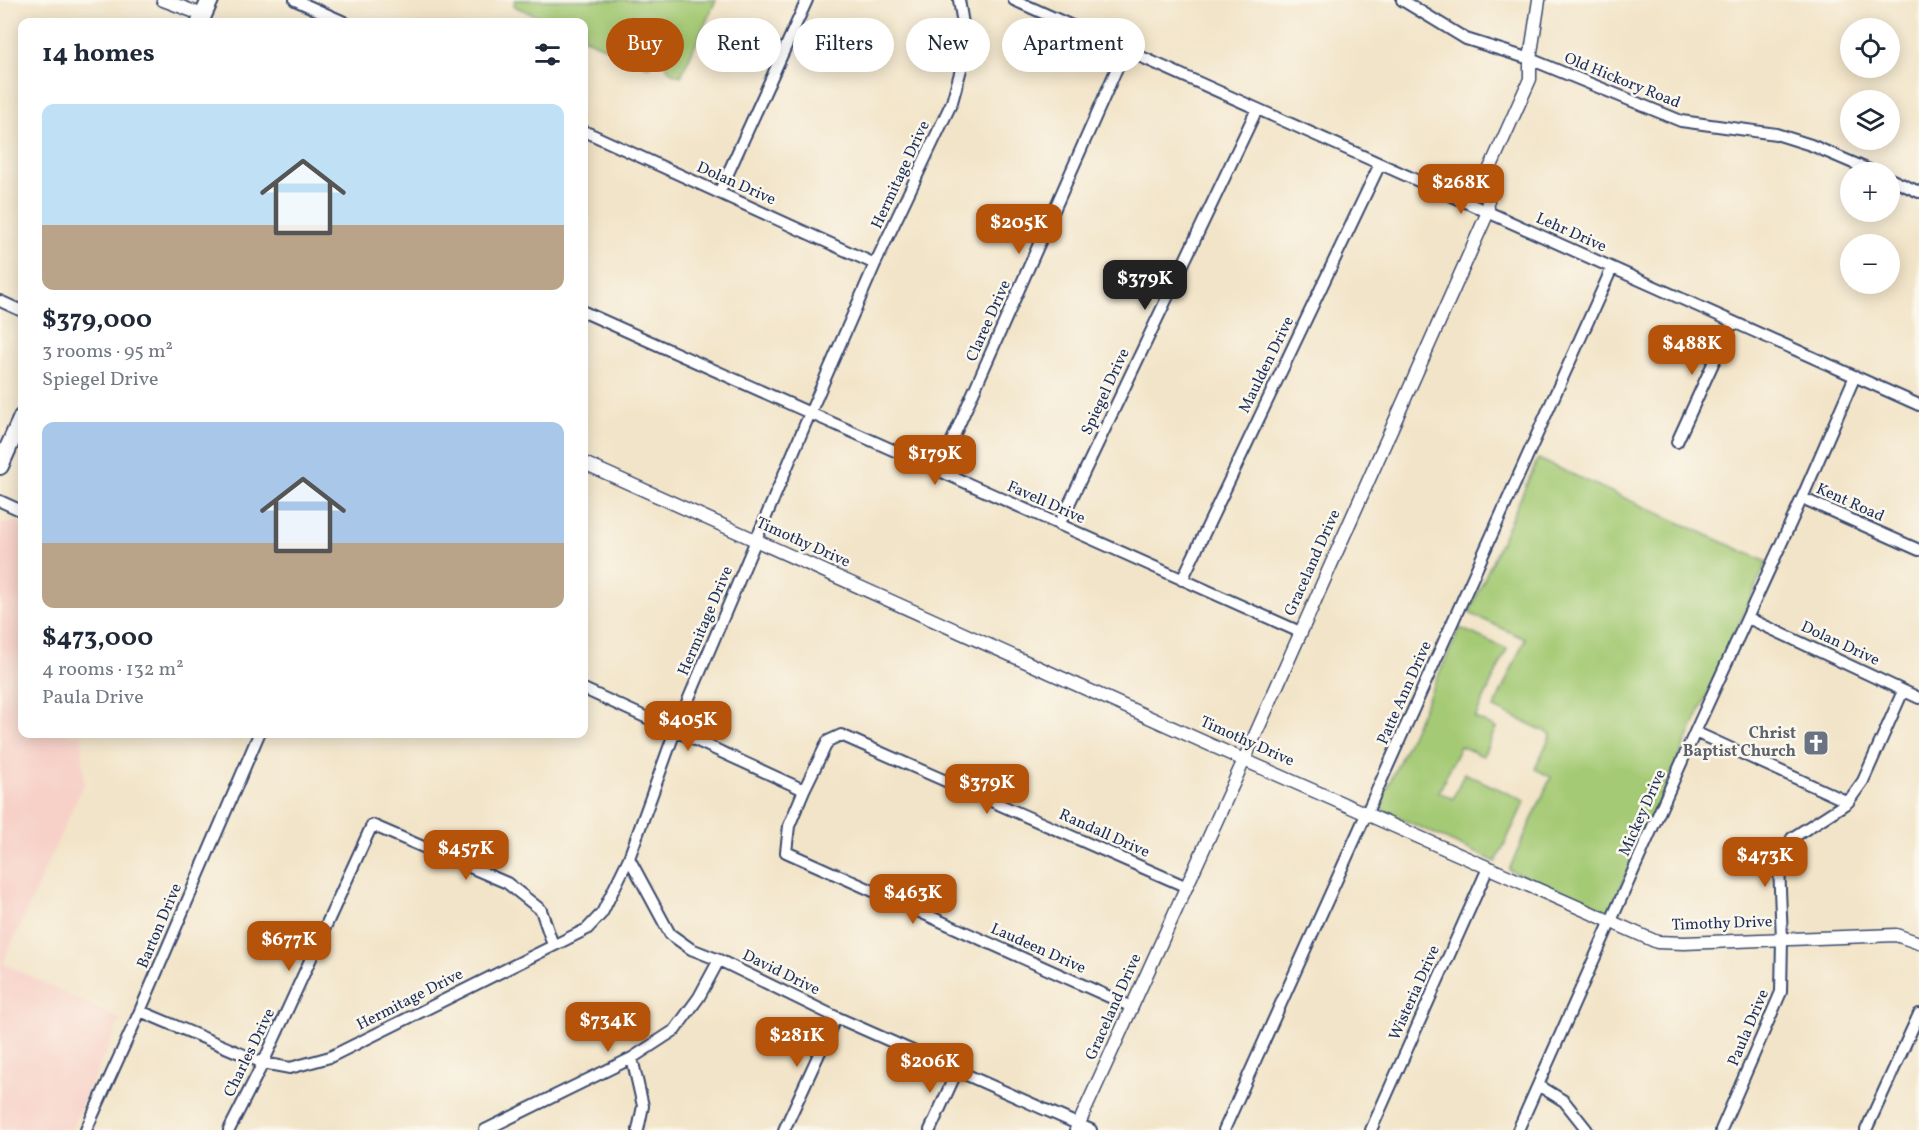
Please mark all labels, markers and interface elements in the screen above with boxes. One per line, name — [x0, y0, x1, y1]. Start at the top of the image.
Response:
chip: Buy — [606, 18, 684, 72]
chip: Rent — [696, 18, 781, 72]
chip: Filters — [793, 18, 894, 72]
chip: New — [906, 18, 990, 72]
chip: Apartment — [1002, 18, 1145, 72]
map controls — [1840, 18, 1900, 294]
button: locate — [1840, 18, 1900, 78]
text: 14 homes — [42, 36, 155, 72]
icon: filters — [531, 38, 564, 71]
street label: Old Hickory Road — [1561, 48, 1683, 114]
button: layers — [1840, 90, 1900, 150]
street label: Hermitage Drive — [866, 117, 936, 233]
icon: home — [249, 143, 357, 251]
street label: Dolan Drive — [693, 157, 779, 211]
button: + — [1840, 162, 1900, 222]
pin: $268K — [1419, 164, 1503, 215]
text: $268K — [1432, 169, 1490, 197]
pin: $205K — [977, 204, 1061, 255]
street label: Lehr Drive — [1532, 208, 1610, 258]
text: $205K — [990, 209, 1048, 237]
button: − — [1840, 234, 1900, 294]
pin: $379K — [1103, 260, 1187, 311]
text: $379K — [1117, 265, 1173, 293]
street label: Claree Drive — [961, 277, 1017, 365]
text: $379,000 — [42, 302, 152, 338]
street label: Maulden Drive — [1234, 313, 1300, 417]
pin: $488K — [1650, 325, 1734, 376]
text: $488K — [1662, 330, 1722, 358]
text: 3 rooms · 95 m² — [42, 338, 173, 366]
street label: Spiegel Drive — [1076, 345, 1136, 439]
text: Spiegel Drive — [42, 366, 159, 394]
pin: $179K — [893, 435, 977, 486]
text: $179K — [908, 440, 962, 468]
icon: home — [249, 461, 357, 569]
street label: Favell Drive — [1003, 476, 1089, 530]
street label: Kent Road — [1813, 478, 1887, 528]
street label: Graceland Drive — [1280, 506, 1346, 620]
street label: Timothy Drive — [752, 512, 854, 574]
street label: Hermitage Drive — [673, 563, 739, 679]
street label: Dolan Drive — [1797, 616, 1883, 672]
text: $473,000 — [42, 620, 153, 656]
street label: Patte Ann Drive — [1372, 638, 1438, 748]
text: 4 rooms · 132 m² — [42, 656, 184, 684]
text: Paula Drive — [42, 684, 144, 712]
pin: $405K — [646, 701, 730, 752]
text: $405K — [658, 706, 718, 734]
street label: Timothy Drive — [1196, 711, 1298, 773]
place label: Christ Baptist Church — [1683, 723, 1796, 763]
church icon: Christ Baptist Church — [1801, 728, 1831, 758]
pin: $379K — [945, 764, 1029, 815]
street label: Mickey Drive — [1614, 766, 1672, 860]
text: $379K — [959, 769, 1015, 797]
street label: Randall Drive — [1055, 804, 1153, 864]
pin: $457K — [424, 830, 508, 881]
text: $457K — [438, 835, 494, 863]
pin: $473K — [1723, 837, 1807, 888]
text: $473K — [1736, 842, 1794, 870]
pin: $463K — [871, 874, 955, 925]
text: $463K — [884, 879, 942, 907]
street label: Barton Drive — [132, 880, 188, 972]
street label: Timothy Drive — [1671, 911, 1773, 937]
street label: Laudeen Drive — [987, 918, 1089, 980]
pin: $677K — [247, 921, 331, 972]
text: $677K — [261, 926, 317, 954]
street label: Wisteria Drive — [1384, 942, 1446, 1044]
street label: David Drive — [739, 945, 823, 1001]
street label: Graceland Drive — [1081, 950, 1147, 1064]
street label: Hermitage Drive — [353, 964, 467, 1036]
street label: Paula Drive — [1723, 986, 1775, 1070]
pin: $734K — [566, 1002, 650, 1053]
street label: Charles Drive — [219, 1005, 281, 1101]
text: $734K — [579, 1007, 637, 1035]
pin: $281K — [755, 1017, 839, 1068]
text: $281K — [770, 1022, 824, 1050]
pin: $206K — [888, 1043, 972, 1094]
text: $206K — [900, 1048, 960, 1076]

